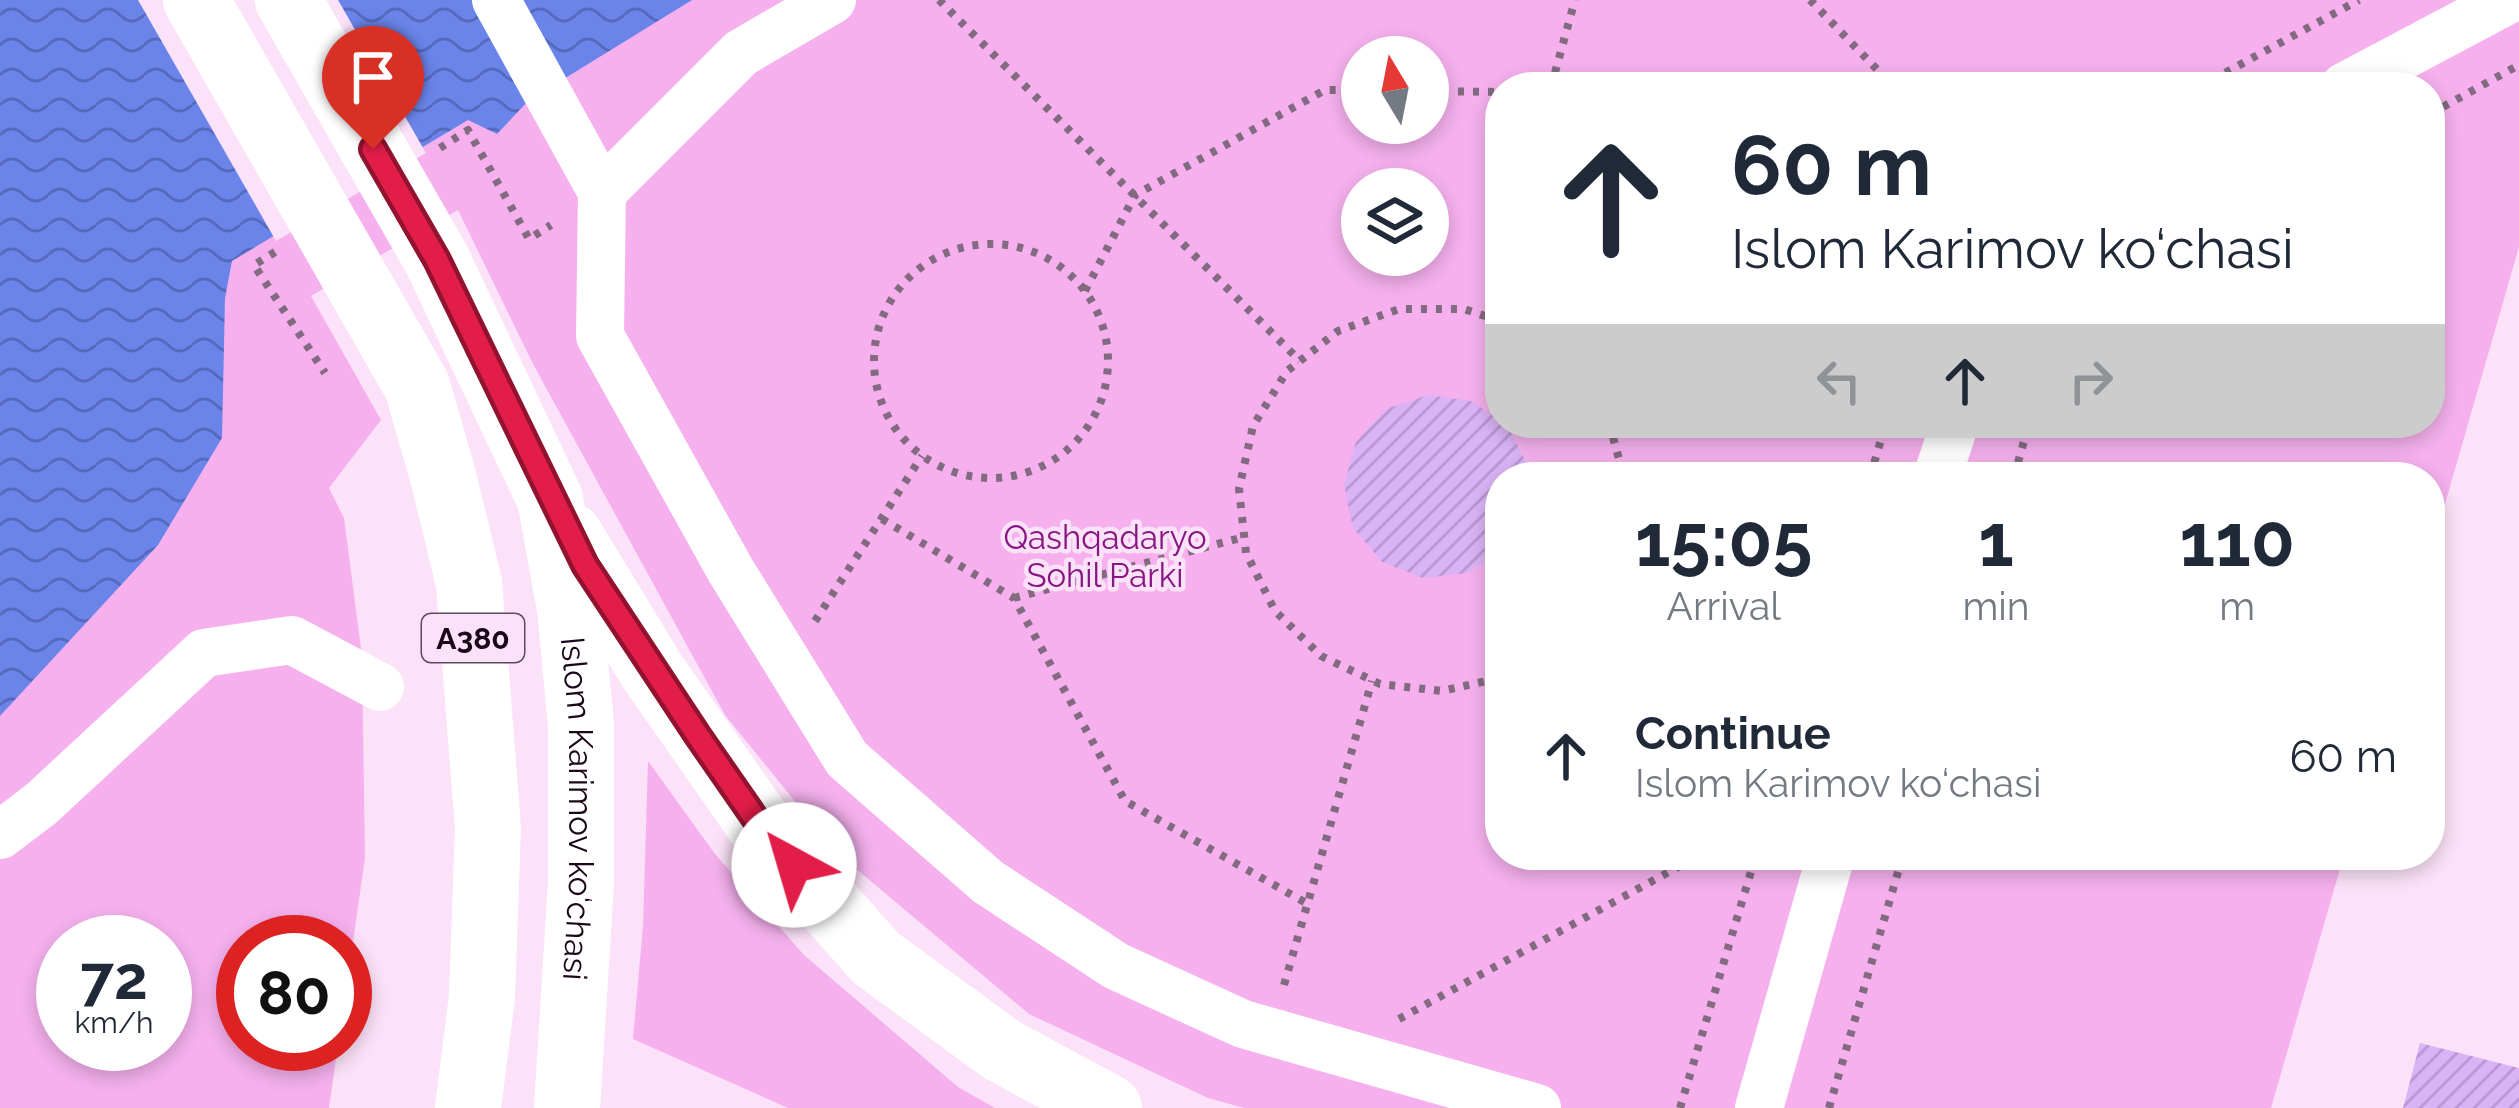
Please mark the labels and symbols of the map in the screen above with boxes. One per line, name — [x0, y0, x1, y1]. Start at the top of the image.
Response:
pin — [322, 26, 424, 149]
north arrow — [1341, 36, 1449, 144]
park label: Qashqadaryo Sohil Parki — [1003, 518, 1207, 595]
road number: A380 — [422, 614, 524, 662]
street label: Islom Karimov ko‘chasi — [553, 635, 601, 982]
position arrow — [731, 802, 857, 928]
speed limit sign: 80 — [216, 915, 372, 1071]

